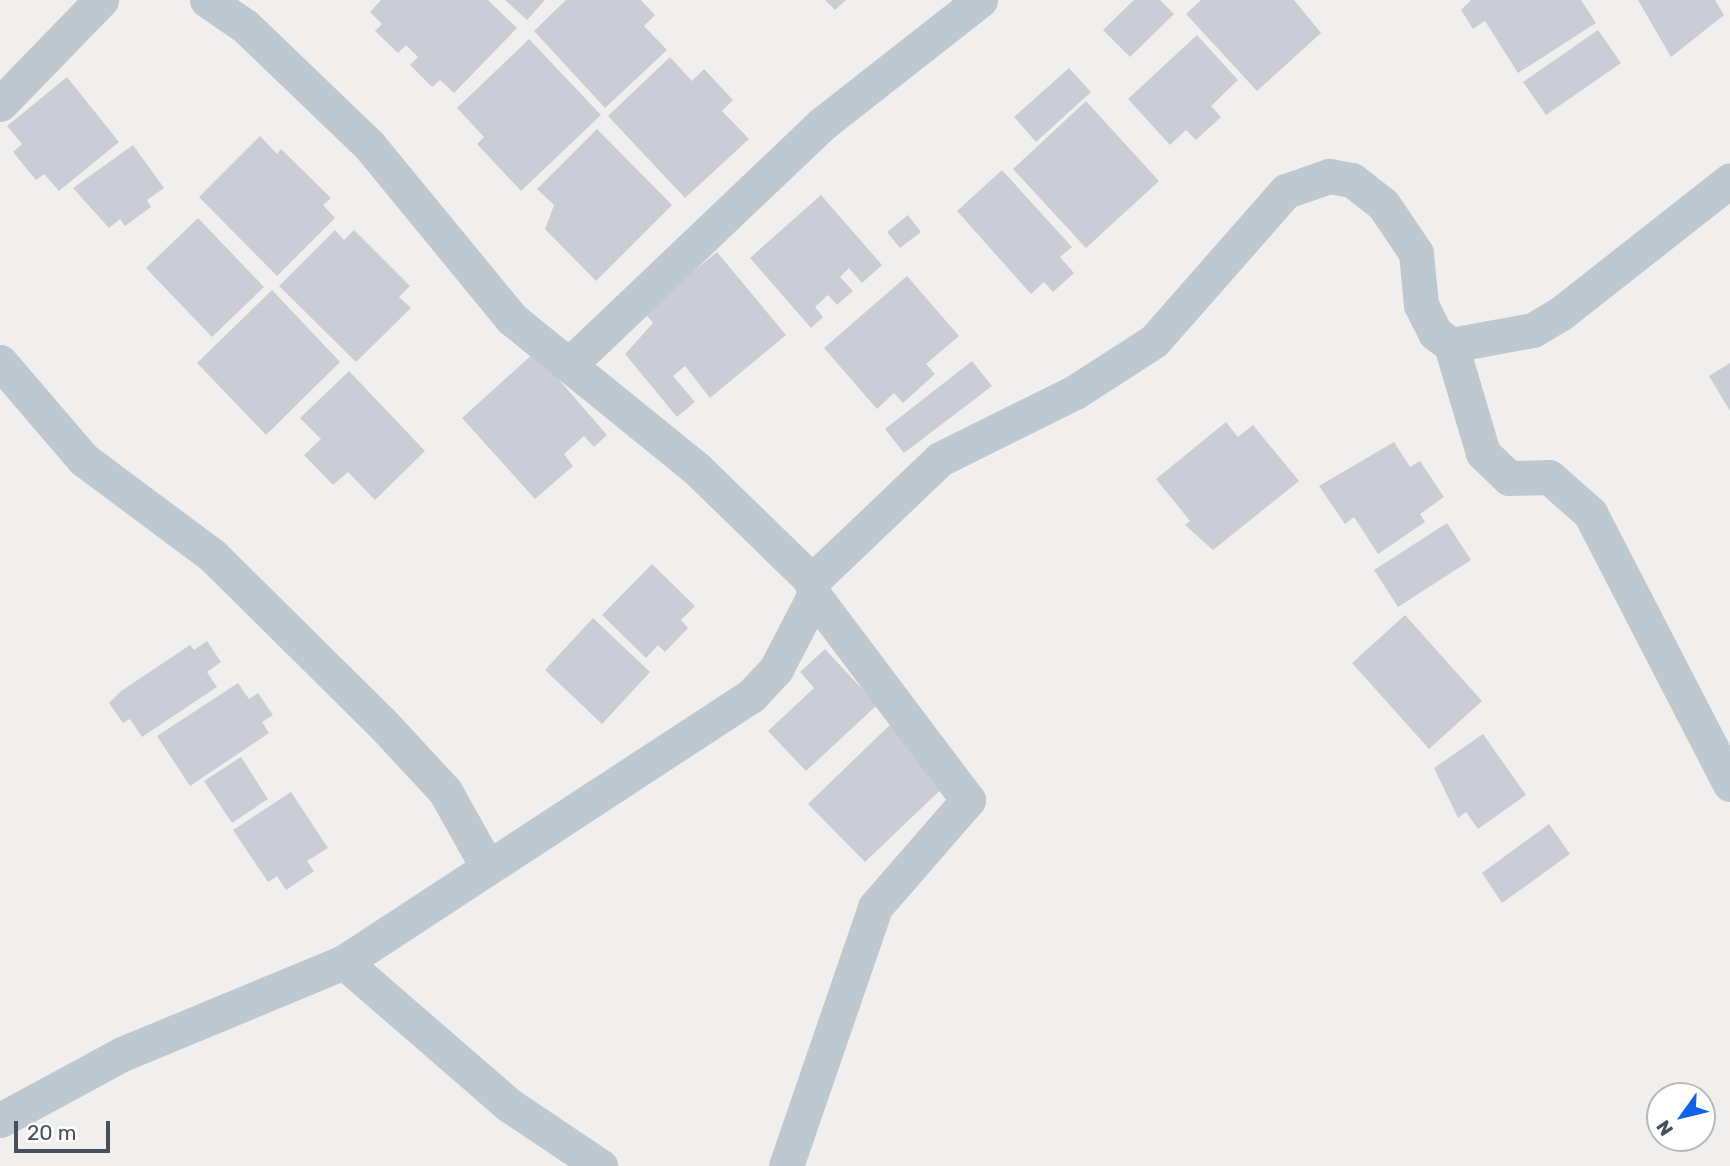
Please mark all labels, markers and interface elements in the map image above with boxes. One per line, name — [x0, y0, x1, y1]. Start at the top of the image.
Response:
north arrow — [1646, 1082, 1716, 1152]
scale bar — [18, 1106, 114, 1150]
text: N — [1651, 1116, 1678, 1140]
text: 20 m — [27, 1120, 76, 1145]

